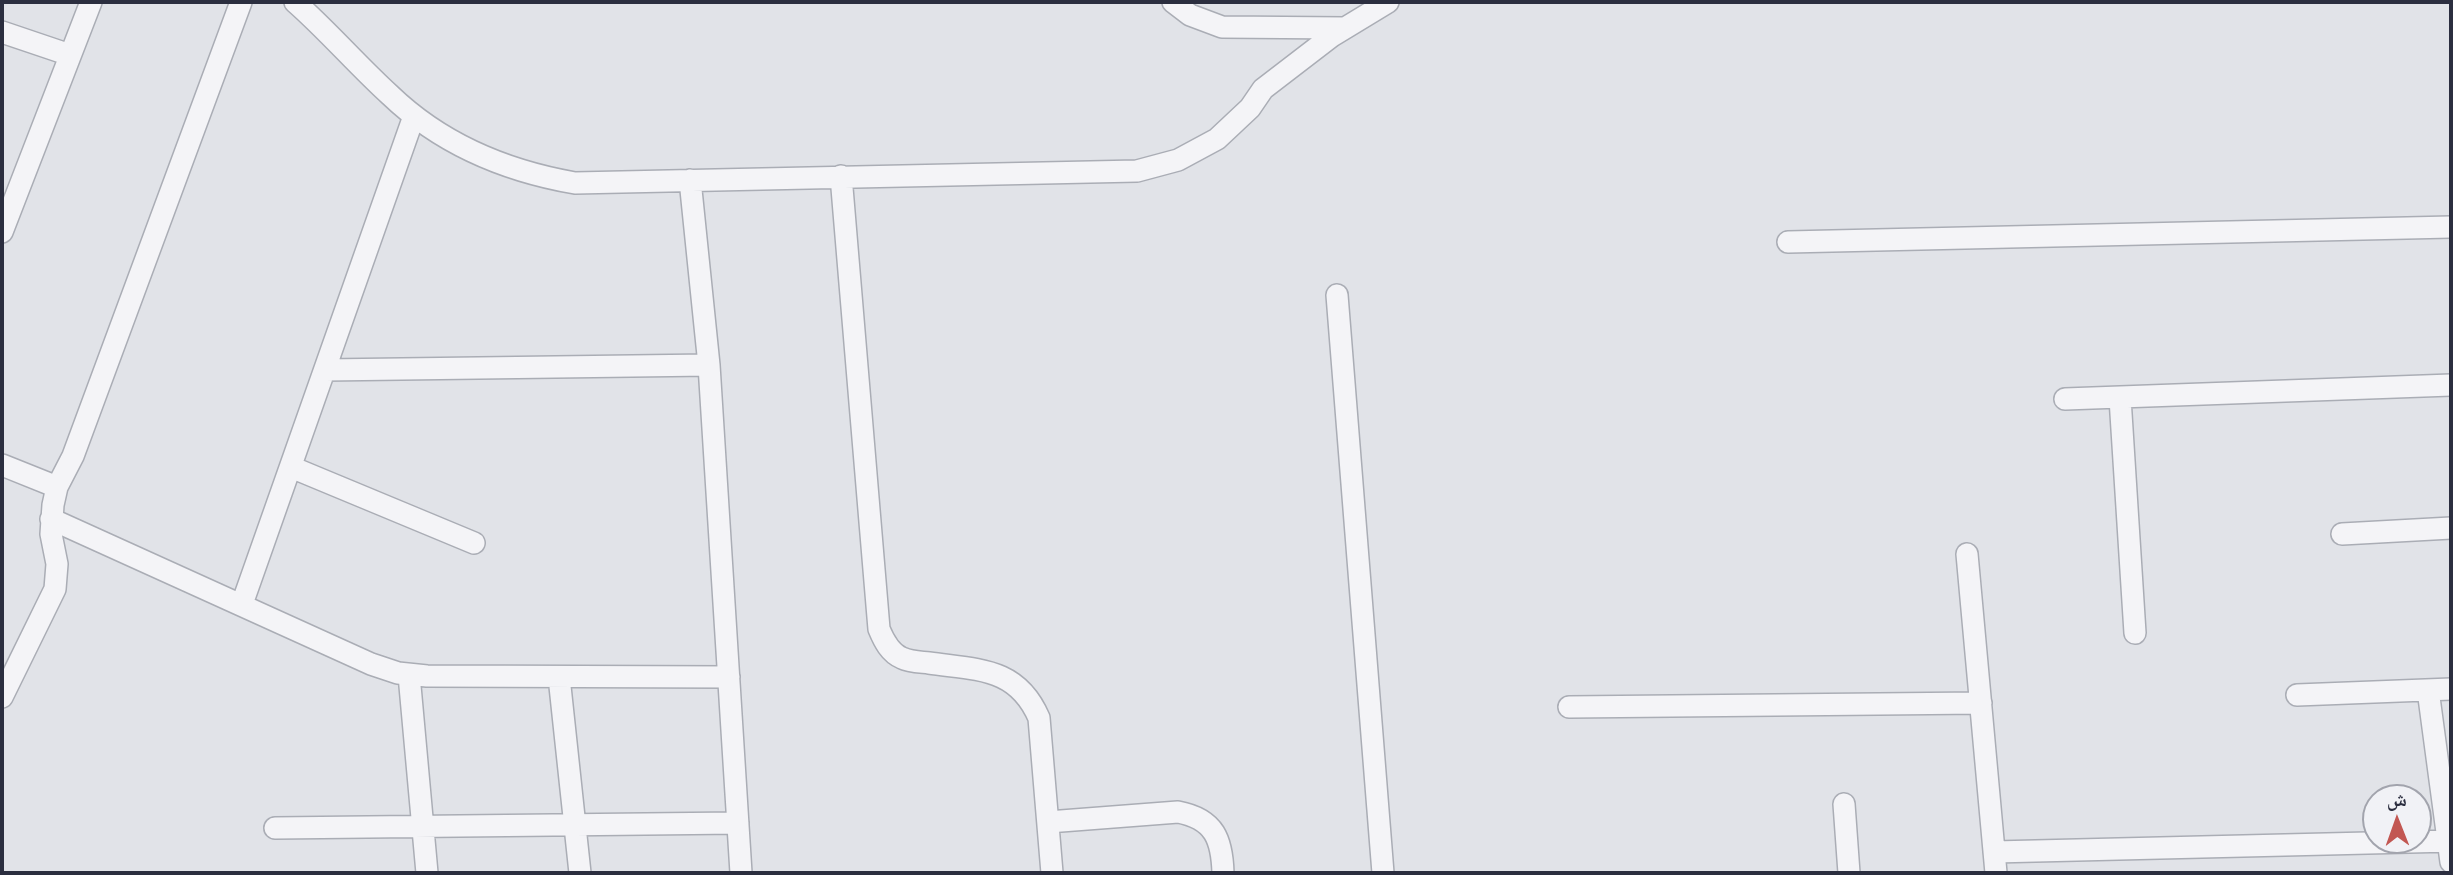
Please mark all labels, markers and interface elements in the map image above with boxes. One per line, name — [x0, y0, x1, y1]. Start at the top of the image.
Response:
north arrow — [2362, 784, 2432, 854]
text: ش — [2386, 789, 2407, 811]

